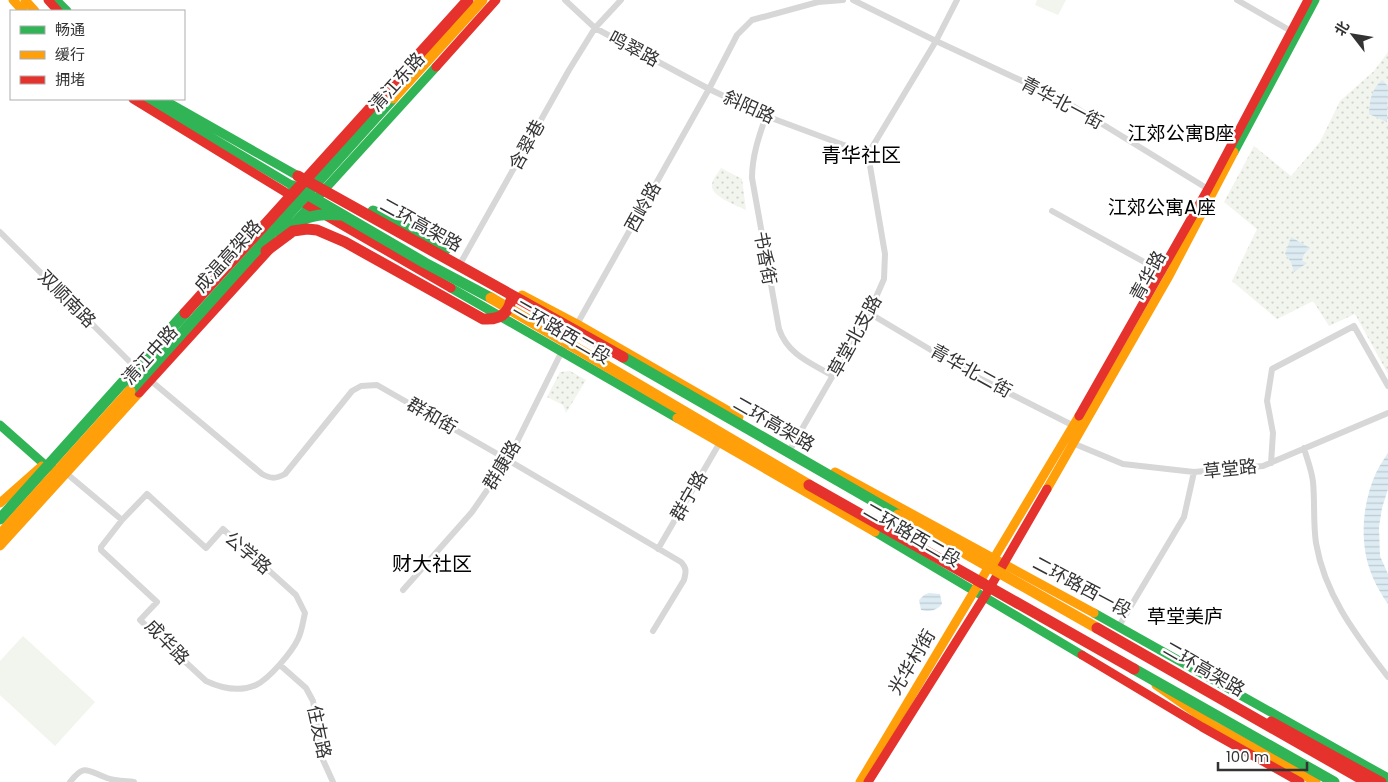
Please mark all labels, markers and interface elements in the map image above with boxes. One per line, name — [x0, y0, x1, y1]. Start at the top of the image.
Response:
legend — [10, 10, 185, 100]
north arrow — [1328, 10, 1378, 60]
text: 北 — [1330, 17, 1354, 39]
text: 畅通 — [55, 19, 85, 40]
street label: 鸣翠路 — [605, 25, 664, 72]
text: 缓行 — [55, 44, 85, 65]
street label: 清江东路 — [363, 47, 430, 117]
text: 拥堵 — [55, 69, 85, 90]
street label: 青华北一街 — [1017, 70, 1108, 135]
street label: 斜阳路 — [719, 84, 779, 129]
street label: 含翠巷 — [503, 115, 551, 174]
district label: 江郊公寓B座 — [1128, 120, 1234, 147]
district label: 青华社区 — [821, 141, 901, 169]
street label: 西岭路 — [619, 177, 667, 236]
street label: 二环高架路 — [376, 192, 467, 257]
district label: 江郊公寓A座 — [1108, 194, 1216, 221]
street label: 成温高架路 — [188, 214, 267, 297]
street label: 书香街 — [748, 229, 782, 287]
street label: 青华路 — [1124, 246, 1172, 305]
street label: 双顺南路 — [33, 264, 102, 333]
street label: 草堂北支路 — [822, 290, 887, 381]
street label: 二环路西二段 — [509, 294, 615, 369]
street label: 清江中路 — [116, 320, 183, 390]
street label: 青华北二街 — [926, 338, 1017, 403]
street label: 二环高架路 — [729, 390, 819, 457]
street label: 群和街 — [403, 391, 462, 440]
street label: 群康路 — [477, 435, 526, 494]
street label: 草堂路 — [1202, 453, 1258, 484]
street label: 群宁路 — [664, 466, 713, 525]
street label: 二环路西二段 — [859, 497, 965, 572]
street label: 公学路 — [220, 526, 277, 580]
district label: 财大社区 — [392, 550, 472, 578]
street label: 二环路西一段 — [1029, 550, 1136, 623]
district label: 草堂美庐 — [1147, 603, 1223, 630]
street label: 成华路 — [140, 614, 195, 670]
street label: 光华村街 — [882, 624, 941, 699]
street label: 二环高架路 — [1159, 635, 1249, 702]
street label: 住友路 — [302, 703, 337, 761]
scale bar — [1218, 740, 1307, 772]
text: 100 m — [1226, 746, 1269, 767]

